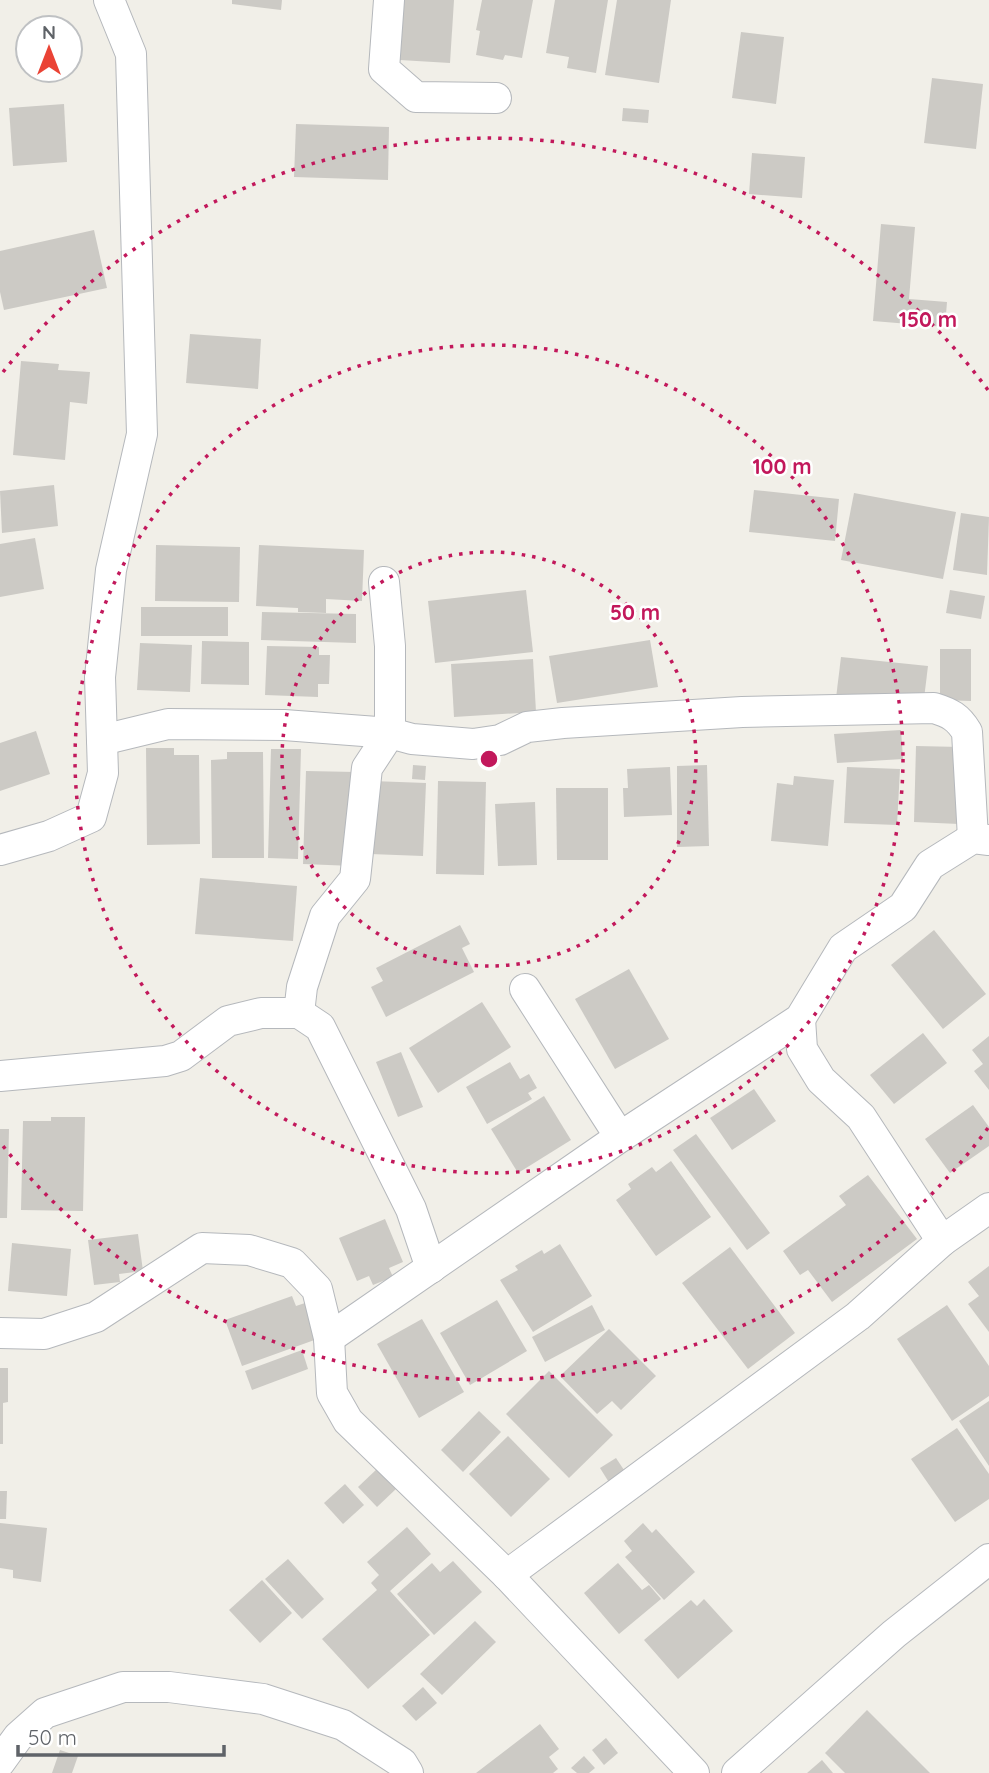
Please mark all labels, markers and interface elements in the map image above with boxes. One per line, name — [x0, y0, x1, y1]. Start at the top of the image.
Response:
north arrow — [14, 14, 84, 84]
text: N — [42, 20, 56, 44]
text: 150 m — [899, 306, 957, 332]
text: 100 m — [752, 453, 812, 479]
text: 50 m — [610, 599, 660, 625]
centre of rings — [477, 747, 501, 771]
scale bar — [18, 1714, 224, 1758]
text: 50 m — [28, 1724, 77, 1750]

